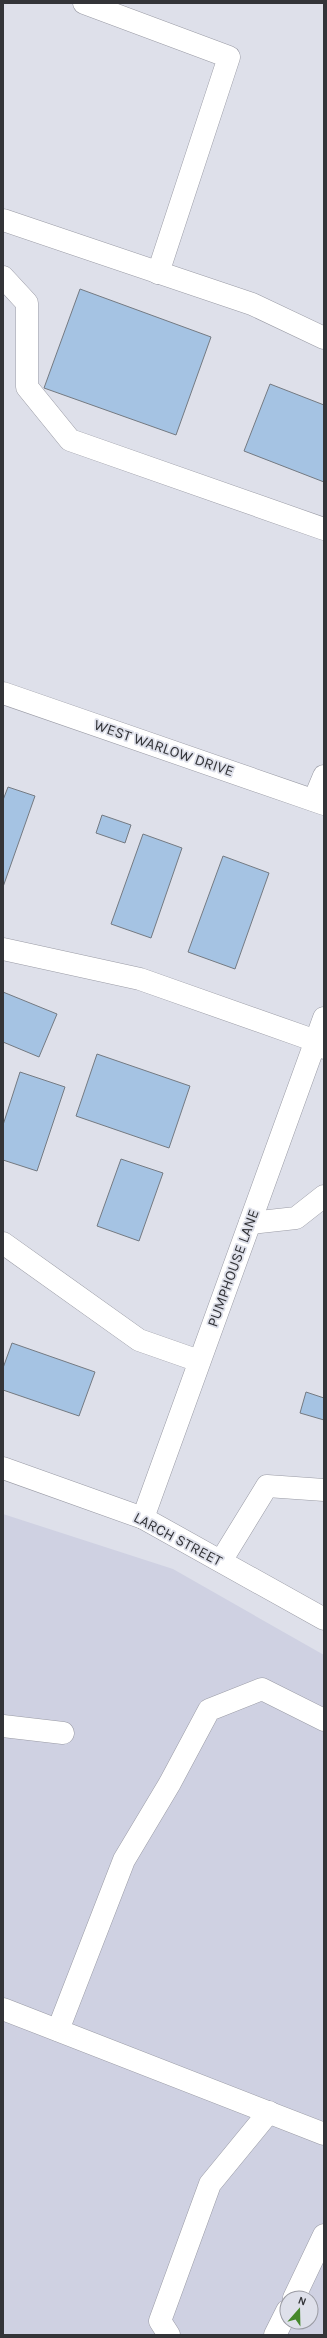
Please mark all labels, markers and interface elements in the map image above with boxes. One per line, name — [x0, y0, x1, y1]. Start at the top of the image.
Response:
street label: WEST WARLOW DRIVE — [92, 716, 236, 780]
street label: PUMPHOUSE LANE — [203, 1207, 263, 1329]
street label: LARCH STREET — [131, 1508, 226, 1570]
north arrow — [279, 2290, 319, 2330]
text: N — [296, 2294, 308, 2309]

